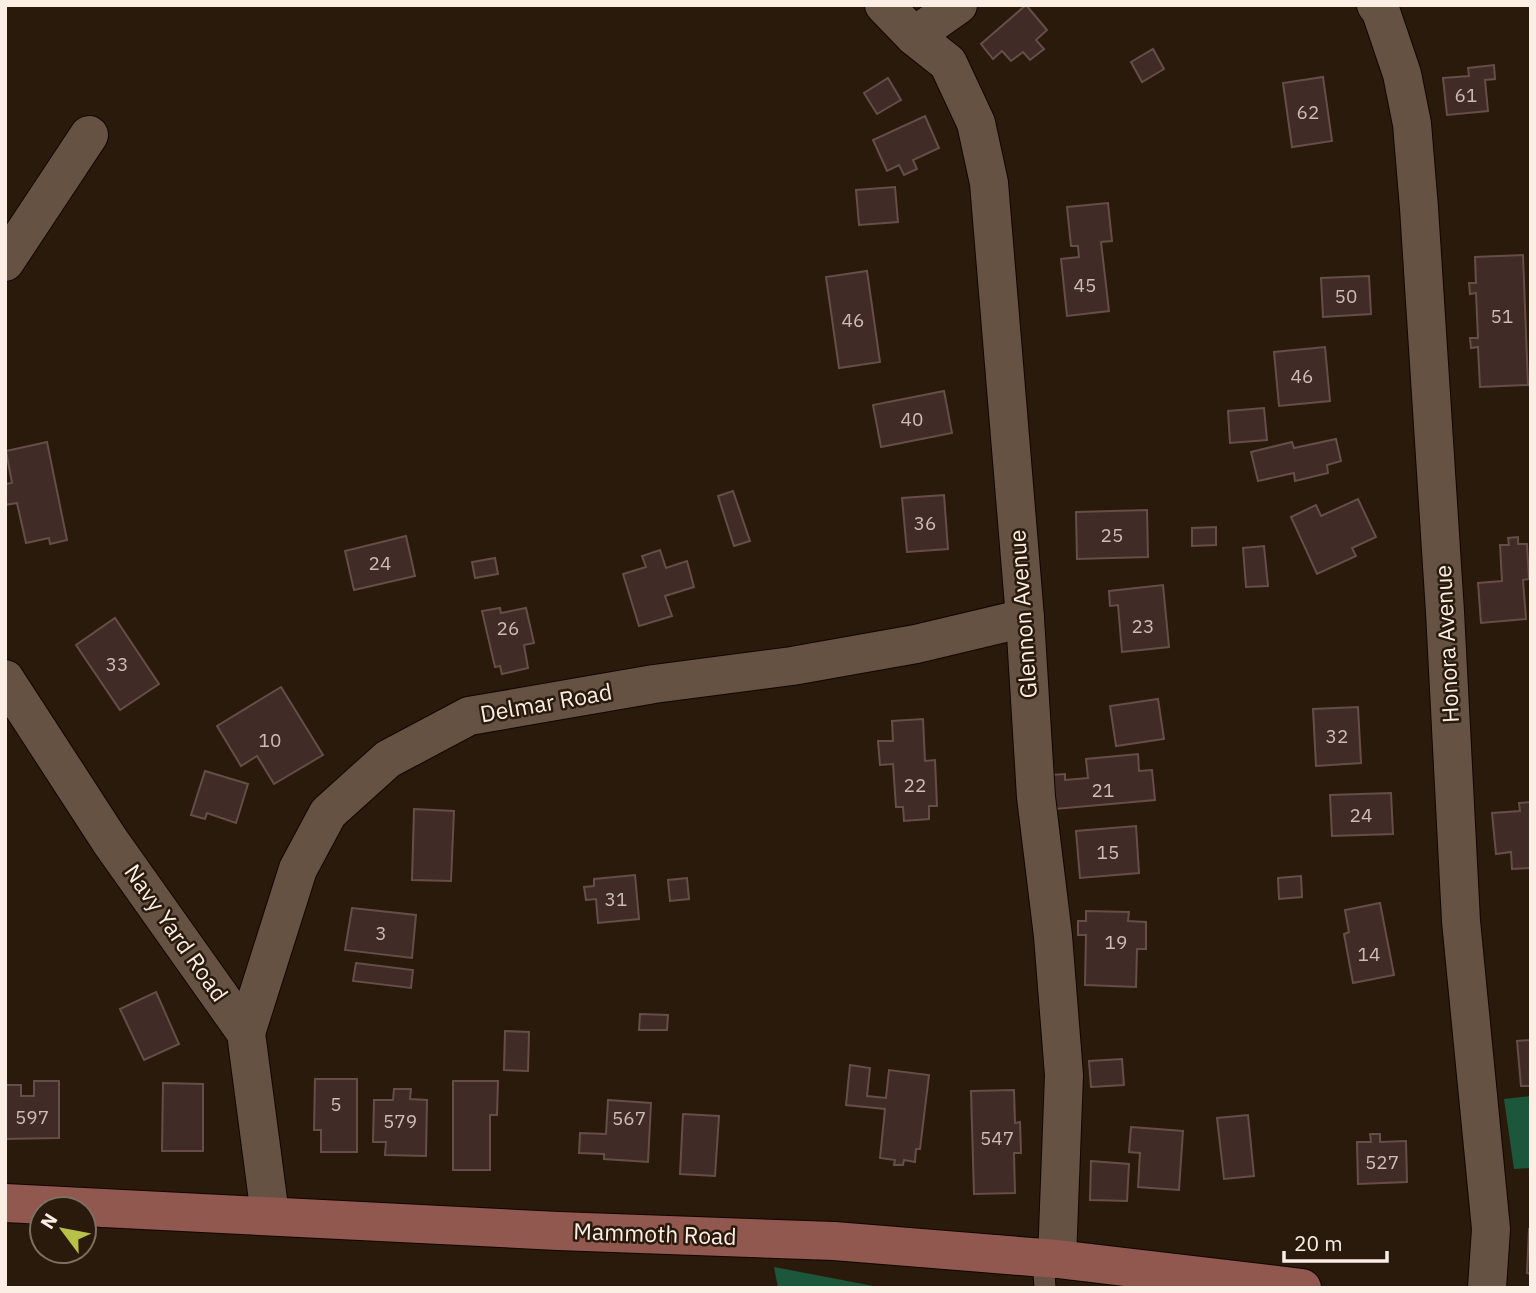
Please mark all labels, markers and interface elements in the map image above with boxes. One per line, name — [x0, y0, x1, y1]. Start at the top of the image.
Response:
house number: 61 — [1455, 83, 1477, 107]
house number: 62 — [1297, 100, 1319, 124]
house number: 45 — [1074, 273, 1096, 297]
house number: 50 — [1335, 284, 1357, 308]
house number: 51 — [1491, 304, 1513, 328]
house number: 46 — [842, 308, 864, 332]
house number: 46 — [1291, 364, 1313, 388]
house number: 40 — [901, 407, 923, 431]
house number: 36 — [914, 511, 936, 535]
house number: 25 — [1101, 523, 1123, 547]
street label: Glennon Avenue — [1001, 529, 1043, 699]
house number: 24 — [369, 551, 391, 575]
street label: Honora Avenue — [1427, 564, 1465, 724]
house number: 23 — [1132, 614, 1154, 638]
house number: 26 — [497, 616, 519, 640]
house number: 33 — [106, 652, 128, 676]
street label: Delmar Road — [478, 676, 614, 728]
house number: 32 — [1326, 724, 1348, 748]
house number: 10 — [259, 728, 281, 752]
house number: 22 — [904, 773, 926, 797]
house number: 21 — [1092, 778, 1114, 802]
house number: 24 — [1350, 803, 1372, 827]
house number: 15 — [1097, 840, 1119, 864]
street label: Navy Yard Road — [118, 858, 235, 1007]
house number: 31 — [605, 887, 627, 911]
house number: 3 — [375, 921, 387, 945]
house number: 19 — [1105, 930, 1127, 954]
house number: 14 — [1358, 942, 1380, 966]
house number: 5 — [330, 1092, 342, 1116]
house number: 597 — [15, 1105, 49, 1129]
house number: 567 — [612, 1106, 646, 1130]
house number: 579 — [383, 1109, 417, 1133]
house number: 547 — [980, 1126, 1014, 1150]
house number: 527 — [1365, 1150, 1399, 1174]
north arrow — [28, 1195, 98, 1265]
text: N — [35, 1209, 62, 1233]
street label: Mammoth Road — [573, 1215, 737, 1251]
scale bar — [1284, 1220, 1387, 1264]
text: 20 m — [1294, 1229, 1343, 1257]

